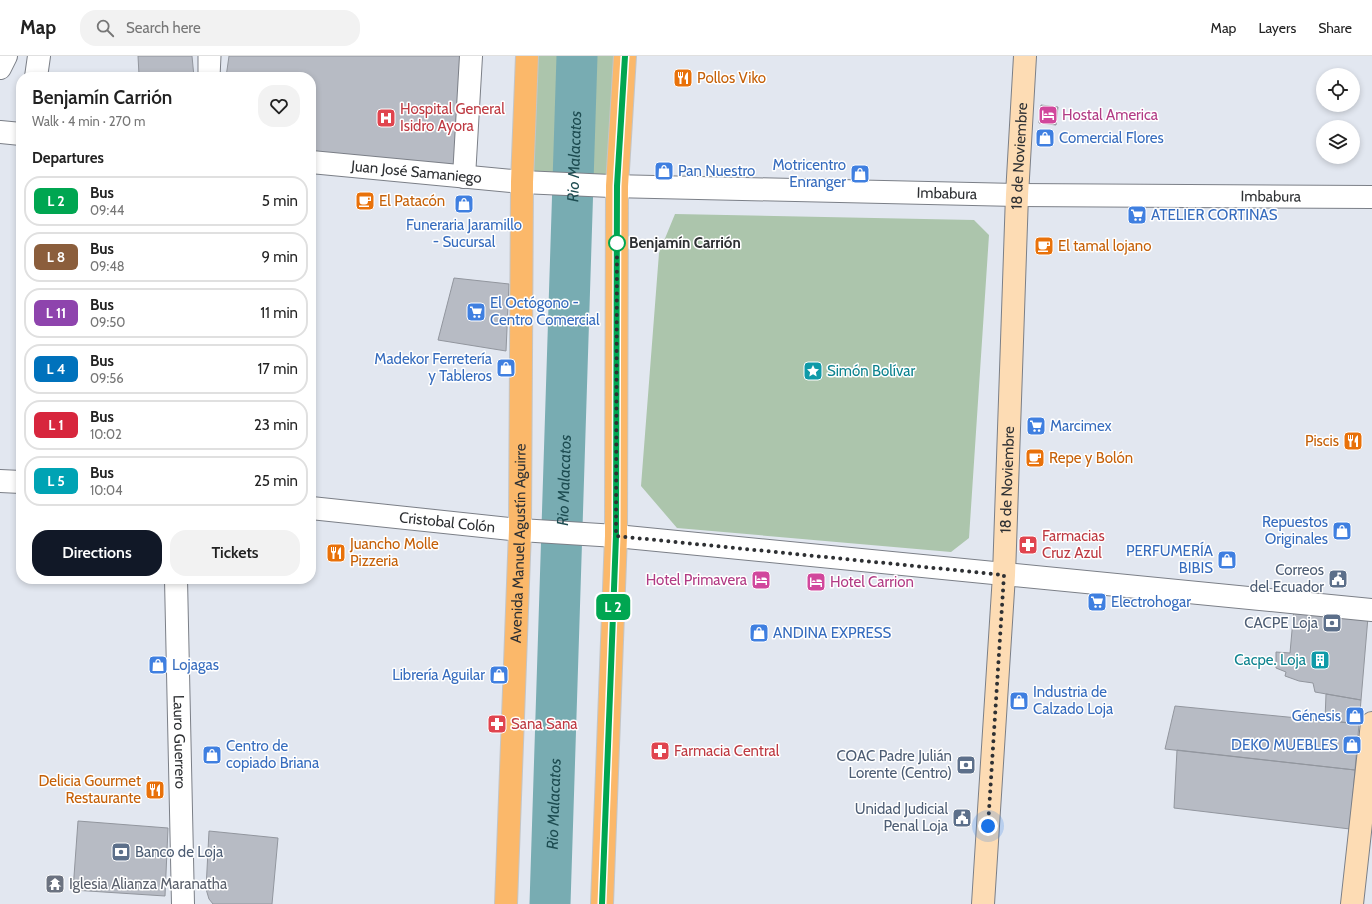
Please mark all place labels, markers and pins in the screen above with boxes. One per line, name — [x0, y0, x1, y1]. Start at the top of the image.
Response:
restaurant icon: Pollos Viko — [672, 67, 694, 89]
place label: Pollos Viko — [697, 69, 766, 87]
place label: Hospital General Isidro Ayora — [400, 100, 505, 135]
hotel icon: Hostal America — [1037, 104, 1059, 126]
place label: Hostal America — [1062, 106, 1159, 124]
hospital icon: Hospital General Isidro Ayora — [375, 107, 397, 129]
shop icon: Comercial Flores — [1034, 127, 1056, 149]
place label: Comercial Flores — [1059, 129, 1164, 147]
place label: Motricentro Enranger — [772, 156, 846, 191]
shop icon: Pan Nuestro — [653, 160, 675, 182]
place label: Pan Nuestro — [678, 162, 755, 180]
shop icon: Motricentro Enranger — [849, 163, 871, 185]
cafe icon: El Patacón — [354, 190, 376, 212]
place label: El Patacón — [379, 192, 445, 210]
shop icon: Funeraria Jaramillo - Sucursal — [453, 193, 475, 215]
supermarket icon: ATELIER CORTINAS — [1126, 204, 1148, 226]
place label: ATELIER CORTINAS — [1151, 206, 1278, 224]
place label: Funeraria Jaramillo - Sucursal — [406, 216, 522, 251]
marker: Benjamín Carrión — [608, 234, 626, 252]
place label: Benjamín Carrión — [629, 234, 741, 252]
cafe icon: El tamal lojano — [1033, 235, 1055, 257]
place label: El tamal lojano — [1058, 237, 1151, 255]
place label: El Octógono - Centro Comercial — [490, 294, 600, 329]
supermarket icon: El Octógono - Centro Comercial — [465, 301, 487, 323]
place label: Madekor Ferretería y Tableros — [374, 350, 493, 385]
shop icon: Madekor Ferretería y Tableros — [495, 357, 517, 379]
place icon: Simón Bolívar — [802, 360, 824, 382]
place label: Simón Bolívar — [827, 362, 915, 380]
supermarket icon: Marcimex — [1025, 415, 1047, 437]
place label: Marcimex — [1050, 417, 1112, 435]
restaurant icon: Piscis — [1342, 430, 1364, 452]
place label: Piscis — [1305, 432, 1339, 450]
cafe icon: Repe y Bolón — [1024, 447, 1046, 469]
place label: Repe y Bolón — [1049, 449, 1133, 467]
place label: Repuestos Originales — [1262, 513, 1328, 548]
shop icon: Repuestos Originales — [1331, 520, 1353, 542]
place label: Farmacias Cruz Azul — [1042, 527, 1105, 562]
pharmacy icon: Farmacias Cruz Azul — [1017, 534, 1039, 556]
place label: Juancho Molle Pizzeria — [349, 535, 439, 570]
place label: PERFUMERÍA BIBIS — [1126, 541, 1214, 577]
restaurant icon: Juancho Molle Pizzeria — [325, 542, 347, 564]
shop icon: PERFUMERÍA BIBIS — [1216, 549, 1238, 571]
place label: Correos del Ecuador — [1250, 561, 1324, 596]
public building icon: Correos del Ecuador — [1327, 568, 1349, 590]
hotel icon: Hotel Primavera — [750, 569, 772, 591]
place label: Hotel Primavera — [646, 571, 748, 589]
hotel icon: Hotel Carrion — [805, 571, 827, 593]
place label: Hotel Carrion — [830, 573, 914, 591]
supermarket icon: Electrohogar — [1086, 591, 1108, 613]
place label: Electrohogar — [1111, 593, 1191, 611]
bank icon: CACPE Loja — [1321, 612, 1343, 634]
place label: CACPE Loja — [1244, 614, 1319, 632]
shop icon: ANDINA EXPRESS — [748, 622, 770, 644]
place label: ANDINA EXPRESS — [773, 624, 892, 642]
building icon: Cacpe. Loja — [1309, 649, 1331, 671]
place label: Cacpe. Loja — [1234, 651, 1307, 669]
shop icon: Lojagas — [147, 654, 169, 676]
place label: Lojagas — [172, 656, 219, 674]
shop icon: Librería Aguilar — [488, 664, 510, 686]
place label: Librería Aguilar — [392, 666, 485, 684]
place label: Industria de Calzado Loja — [1033, 683, 1114, 718]
shop icon: Industria de Calzado Loja — [1008, 690, 1030, 712]
shop icon: Génesis — [1344, 705, 1366, 727]
place label: Génesis — [1292, 707, 1341, 725]
pharmacy icon: Sana Sana — [486, 713, 508, 735]
place label: Sana Sana — [511, 715, 578, 733]
shop icon: DEKO MUEBLES — [1341, 734, 1363, 756]
place label: DEKO MUEBLES — [1231, 736, 1338, 754]
place label: Centro de copiado Briana — [226, 737, 320, 772]
pharmacy icon: Farmacia Central — [649, 740, 671, 762]
place label: Farmacia Central — [674, 742, 780, 760]
shop icon: Centro de copiado Briana — [201, 744, 223, 766]
place label: COAC Padre Julián Lorente (Centro) — [837, 747, 952, 782]
bank icon: COAC Padre Julián Lorente (Centro) — [955, 754, 977, 776]
place label: Delicia Gourmet Restaurante — [38, 772, 141, 807]
restaurant icon: Delicia Gourmet Restaurante — [144, 779, 166, 801]
place label: Unidad Judicial Penal Loja — [855, 800, 949, 835]
public building icon: Unidad Judicial Penal Loja — [951, 807, 973, 829]
bank icon: Banco de Loja — [110, 841, 132, 863]
place label: Banco de Loja — [135, 843, 224, 861]
temple icon: Iglesia Alianza Maranatha — [44, 873, 66, 895]
place label: Iglesia Alianza Maranatha — [69, 875, 228, 893]

